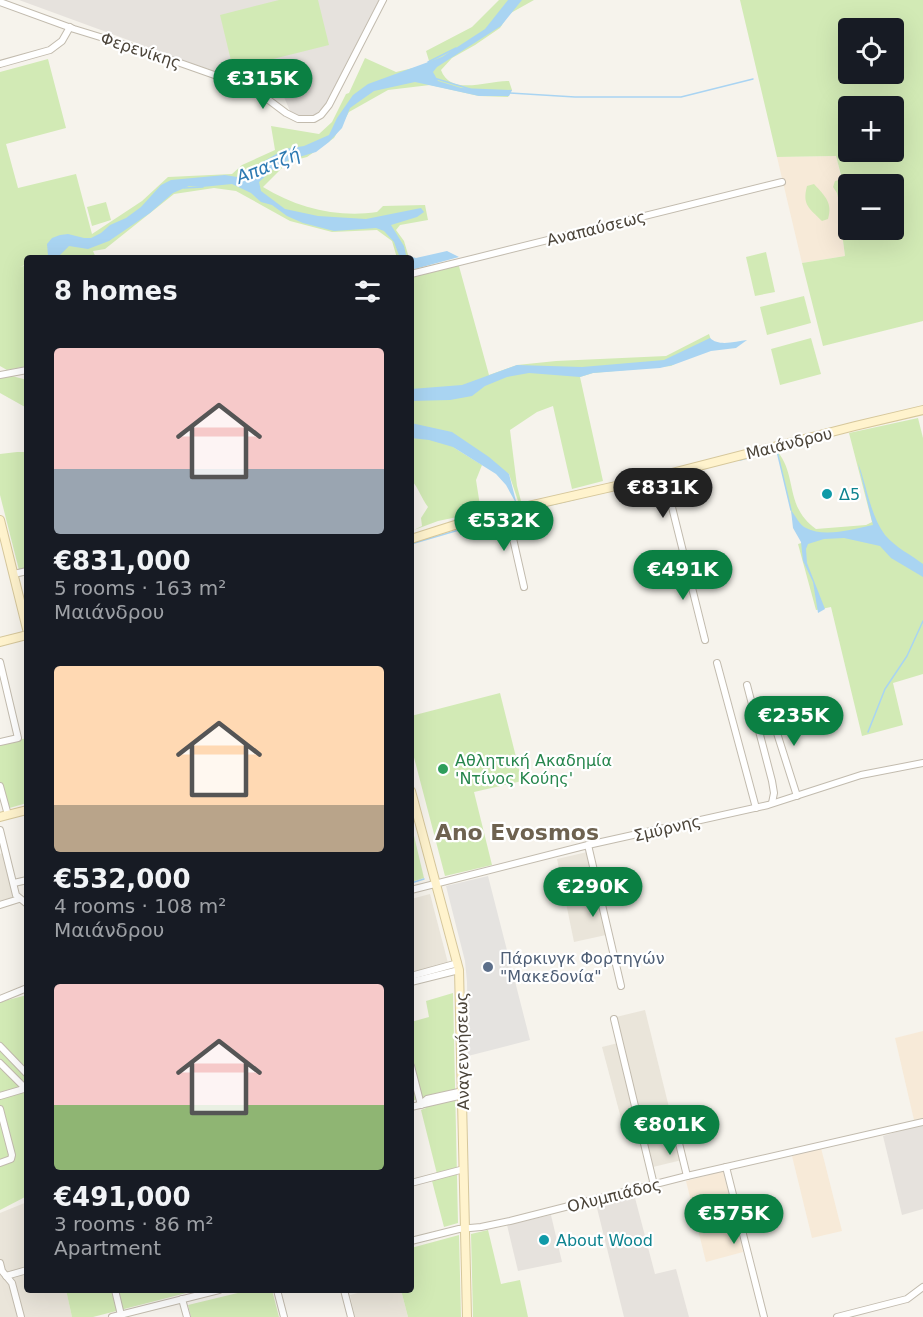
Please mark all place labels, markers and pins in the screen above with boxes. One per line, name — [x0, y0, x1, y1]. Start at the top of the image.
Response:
pin: €315K — [221, 59, 305, 110]
pin: €831K — [621, 468, 705, 519]
place label: Δ5 — [839, 485, 860, 504]
marker: Δ5 — [820, 487, 834, 501]
pin: €532K — [462, 501, 546, 552]
pin: €491K — [641, 550, 725, 601]
pin: €235K — [752, 696, 836, 747]
place label: Αθλητική Ακαδημία 'Ντίνος Κούης' — [455, 751, 612, 788]
marker: Αθλητική Ακαδημία 'Ντίνος Κούης' — [436, 762, 450, 776]
pin: €290K — [551, 867, 635, 918]
place label: Πάρκινγκ Φορτηγών "Μακεδονία" — [500, 949, 665, 986]
marker: Πάρκινγκ Φορτηγών "Μακεδονία" — [481, 960, 495, 974]
pin: €801K — [628, 1105, 712, 1156]
pin: €575K — [692, 1194, 776, 1245]
place label: About Wood — [556, 1231, 653, 1250]
marker: About Wood — [537, 1233, 551, 1247]

